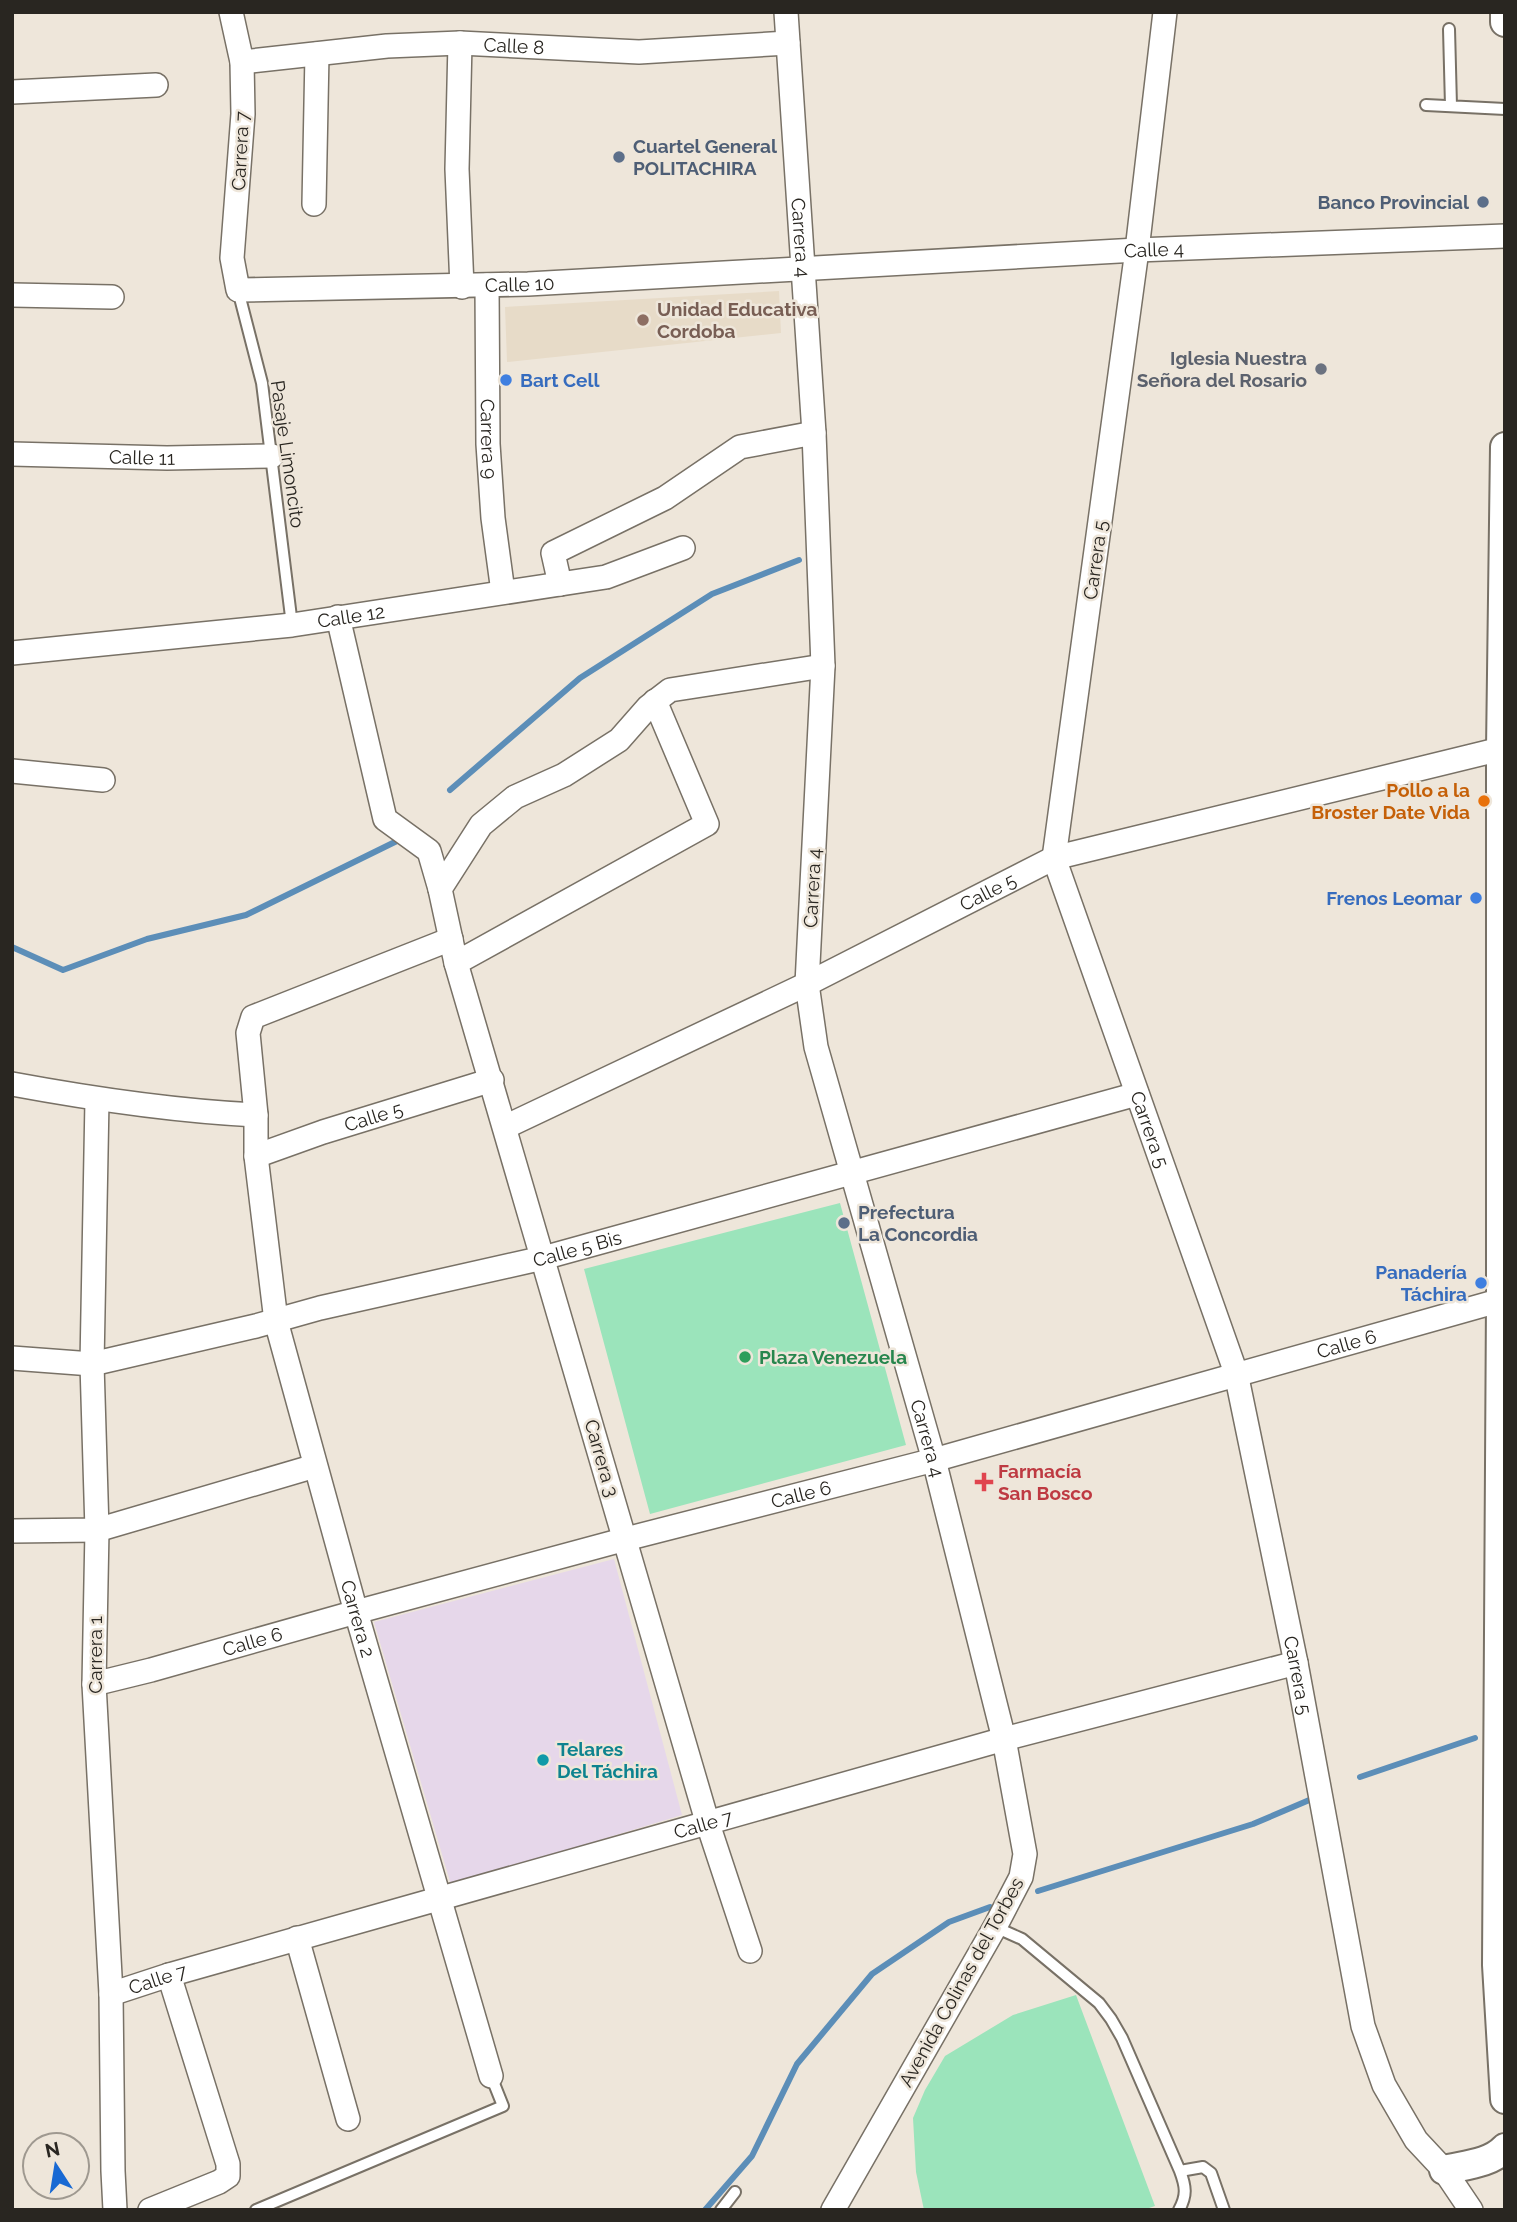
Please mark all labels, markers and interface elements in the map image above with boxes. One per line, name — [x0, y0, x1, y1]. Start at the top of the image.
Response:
street label: Calle 8 — [483, 33, 545, 58]
street label: Carrera 7 — [227, 111, 253, 191]
place label: Cuartel General POLITACHIRA — [633, 135, 778, 179]
marker: Cuartel General POLITACHIRA — [611, 149, 627, 165]
place label: Banco Provincial — [1318, 191, 1470, 213]
marker: Banco Provincial — [1475, 194, 1491, 210]
street label: Carrera 4 — [787, 197, 815, 278]
street label: Calle 4 — [1123, 237, 1184, 262]
street label: Calle 10 — [485, 272, 555, 296]
place label: Unidad Educativa Cordoba — [657, 298, 817, 342]
marker: Unidad Educativa Cordoba — [635, 312, 651, 328]
place label: Iglesia Nuestra Señora del Rosario — [1137, 347, 1307, 391]
marker: Iglesia Nuestra Señora del Rosario — [1313, 361, 1329, 377]
place label: Bart Cell — [520, 369, 600, 391]
marker: Bart Cell — [498, 372, 514, 388]
street label: Pasaje Limoncito — [267, 379, 309, 529]
street label: Carrera 9 — [477, 399, 501, 480]
street label: Calle 11 — [109, 446, 175, 469]
street label: Carrera 5 — [1079, 519, 1111, 601]
street label: Calle 12 — [316, 600, 386, 632]
place label: Pollo a la Broster Date Vida — [1311, 779, 1470, 823]
marker: Pollo a la Broster Date Vida — [1476, 793, 1492, 809]
street label: Carrera 4 — [799, 848, 825, 928]
street label: Calle 5 — [956, 868, 1019, 915]
place label: Frenos Leomar — [1326, 887, 1463, 909]
marker: Frenos Leomar — [1468, 890, 1484, 906]
street label: Carrera 5 — [1126, 1088, 1174, 1171]
street label: Calle 5 — [342, 1097, 405, 1136]
place label: Prefectura La Concordia — [858, 1201, 978, 1245]
marker: Prefectura La Concordia — [836, 1215, 852, 1231]
street label: Calle 5 Bis — [531, 1226, 624, 1271]
place label: Panadería Táchira — [1375, 1261, 1467, 1305]
marker: Panadería Táchira — [1473, 1275, 1489, 1291]
street label: Calle 6 — [1314, 1325, 1379, 1363]
place label: Plaza Venezuela — [759, 1346, 907, 1368]
marker: Plaza Venezuela — [737, 1349, 753, 1365]
street label: Carrera 4 — [906, 1397, 949, 1479]
street label: Carrera 3 — [580, 1417, 624, 1499]
place label: Farmacía San Bosco — [998, 1460, 1093, 1504]
marker: Farmacía San Bosco — [976, 1474, 992, 1490]
street label: Calle 6 — [769, 1476, 833, 1512]
street label: Carrera 2 — [337, 1578, 380, 1660]
street label: Carrera 1 — [84, 1616, 106, 1694]
street label: Calle 6 — [220, 1622, 285, 1660]
street label: Carrera 5 — [1280, 1634, 1316, 1716]
place label: Telares Del Táchira — [557, 1738, 658, 1782]
marker: Telares Del Táchira — [535, 1752, 551, 1768]
street label: Calle 7 — [671, 1805, 735, 1843]
street label: Avenida Colinas del Torbes — [894, 1874, 1028, 2090]
street label: Calle 7 — [126, 1960, 189, 1999]
north arrow — [21, 2131, 91, 2201]
text: N — [43, 2137, 62, 2162]

